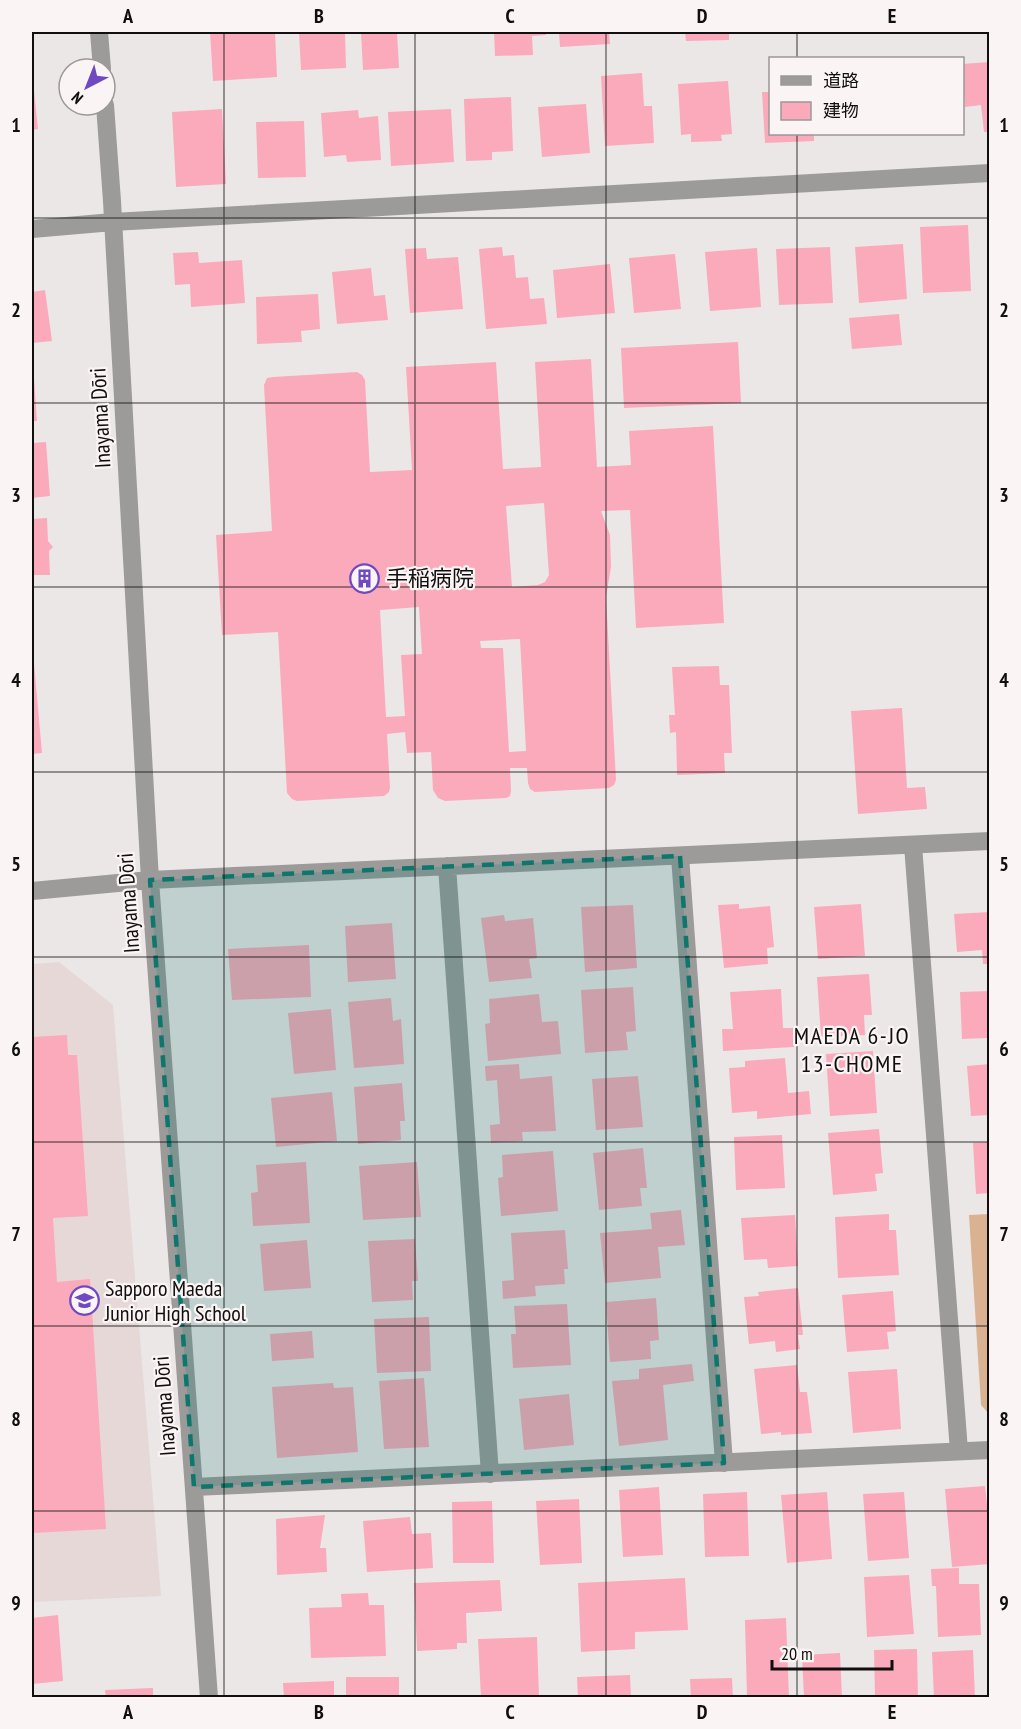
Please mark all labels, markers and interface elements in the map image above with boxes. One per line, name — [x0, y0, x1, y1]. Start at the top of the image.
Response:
text: A — [122, 3, 134, 29]
text: B — [314, 3, 324, 29]
text: C — [505, 3, 515, 29]
text: D — [697, 3, 708, 29]
text: E — [888, 3, 896, 29]
north arrow — [57, 57, 117, 117]
legend — [769, 57, 964, 135]
text: 道路 — [823, 69, 859, 92]
text: N — [67, 88, 87, 108]
text: 建物 — [823, 99, 859, 122]
text: 1 — [11, 112, 21, 138]
text: 1 — [999, 112, 1009, 138]
text: 2 — [11, 297, 21, 323]
text: 2 — [999, 297, 1009, 323]
street label: Inayama Dōri — [83, 367, 117, 469]
text: 3 — [11, 482, 21, 508]
text: 3 — [999, 482, 1009, 508]
building icon: 手稲病院 — [349, 562, 381, 594]
place label: 手稲病院 — [386, 564, 474, 592]
text: 4 — [11, 667, 21, 693]
text: 4 — [999, 667, 1009, 693]
text: 5 — [11, 851, 21, 877]
text: 5 — [999, 851, 1009, 877]
street label: Inayama Dōri — [111, 852, 145, 954]
district label: MAEDA 6-JO 13-CHOME — [794, 1020, 910, 1079]
text: 6 — [11, 1036, 21, 1062]
text: 6 — [999, 1036, 1009, 1062]
text: 7 — [11, 1221, 21, 1247]
text: 7 — [999, 1221, 1009, 1247]
place label: Sapporo Maeda Junior High School — [104, 1274, 247, 1327]
school or university icon: Sapporo Maeda Junior High School — [68, 1285, 100, 1317]
street label: Inayama Dōri — [147, 1355, 181, 1457]
text: 8 — [11, 1406, 21, 1432]
text: 8 — [999, 1406, 1009, 1432]
text: 9 — [11, 1590, 21, 1616]
text: 9 — [999, 1590, 1009, 1616]
scale bar — [772, 1633, 892, 1671]
text: 20 m — [781, 1642, 813, 1665]
text: A — [122, 1699, 134, 1725]
text: B — [314, 1699, 324, 1725]
text: C — [505, 1699, 515, 1725]
text: D — [697, 1699, 708, 1725]
text: E — [888, 1699, 896, 1725]

